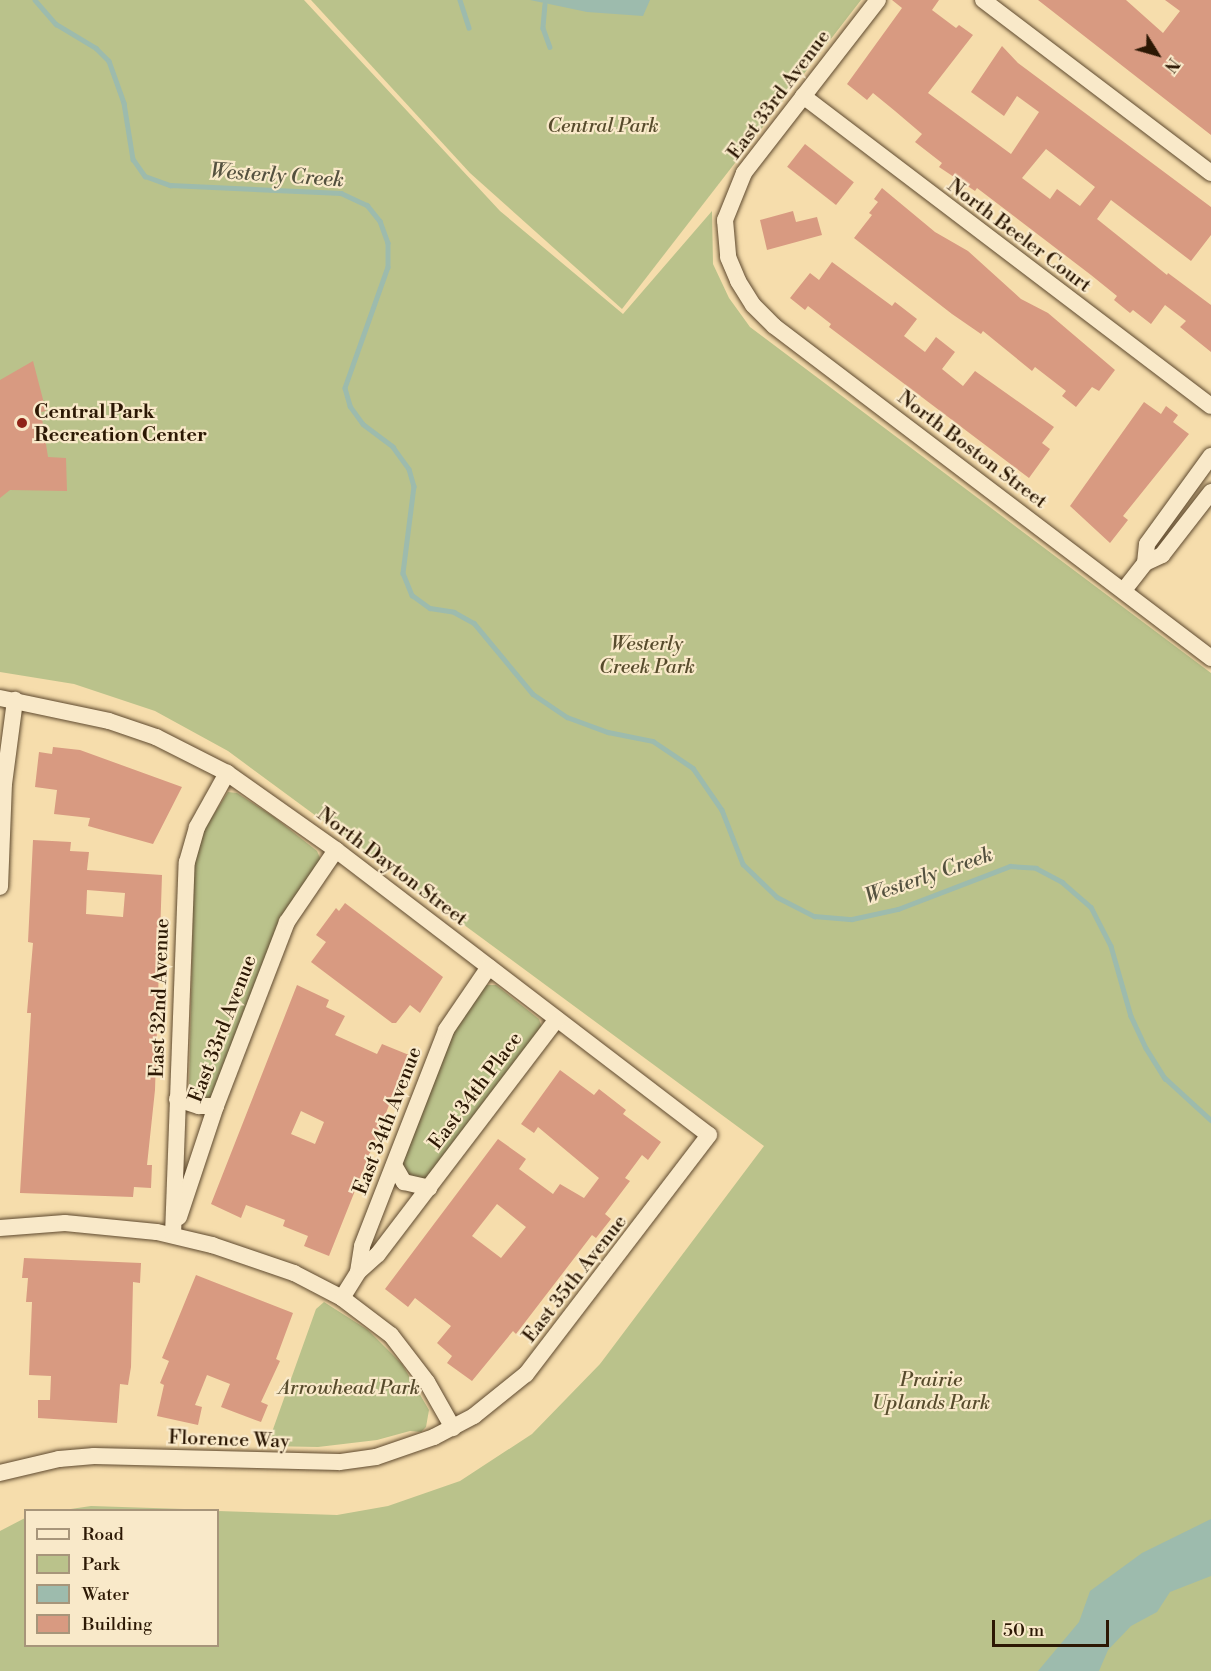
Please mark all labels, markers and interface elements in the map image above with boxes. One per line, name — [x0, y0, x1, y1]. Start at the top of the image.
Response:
north arrow — [1127, 24, 1187, 84]
street label: East 33rd Avenue — [722, 25, 836, 165]
text: N — [1160, 54, 1183, 76]
park label: Central Park — [547, 114, 659, 138]
water label: Westerly Creek — [209, 159, 345, 193]
street label: North Beeler Court — [942, 174, 1096, 298]
street label: North Boston Street — [892, 386, 1052, 514]
place label: Central Park Recreation Center — [34, 400, 207, 447]
marker: Central Park Recreation Center — [15, 416, 29, 430]
park label: Westerly Creek Park — [599, 632, 695, 679]
street label: North Dayton Street — [312, 803, 472, 931]
water label: Westerly Creek — [862, 842, 996, 910]
street label: East 32nd Avenue — [145, 918, 175, 1078]
street label: East 33rd Avenue — [184, 952, 262, 1106]
street label: East 34th Place — [424, 1028, 528, 1154]
street label: East 34th Avenue — [349, 1044, 427, 1198]
street label: East 35th Avenue — [518, 1210, 632, 1348]
park label: Prairie Uplands Park — [872, 1368, 990, 1415]
park label: Arrowhead Park — [278, 1376, 420, 1400]
street label: Florence Way — [168, 1426, 290, 1454]
legend — [24, 1509, 219, 1647]
text: Road — [82, 1523, 124, 1546]
text: Park — [82, 1553, 119, 1576]
text: Water — [82, 1583, 129, 1606]
scale bar — [995, 1608, 1112, 1646]
text: Building — [82, 1613, 152, 1636]
text: 50 m — [1003, 1619, 1044, 1642]

